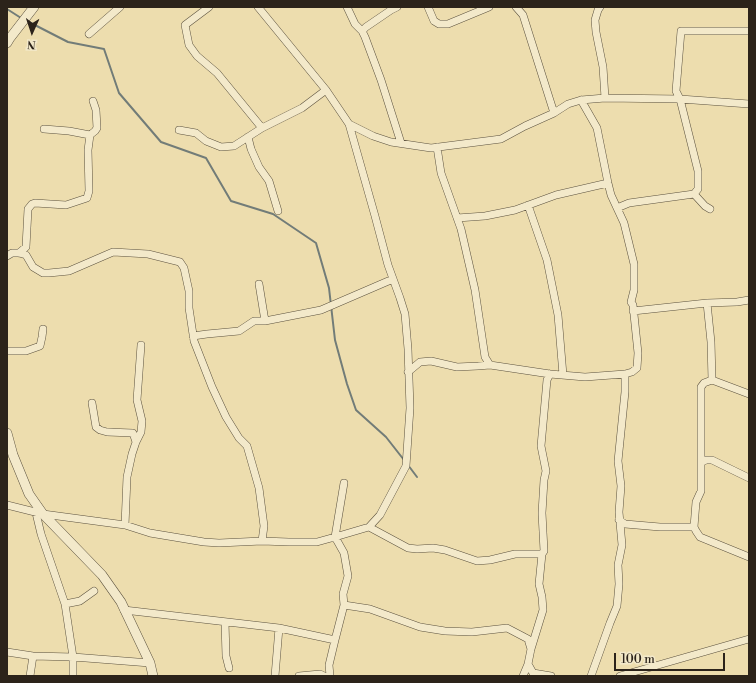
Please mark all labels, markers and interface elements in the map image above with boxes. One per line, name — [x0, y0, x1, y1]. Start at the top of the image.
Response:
north arrow — [12, 12, 52, 52]
text: N — [27, 37, 36, 51]
scale bar — [616, 645, 727, 671]
text: 100 m — [621, 652, 655, 667]

